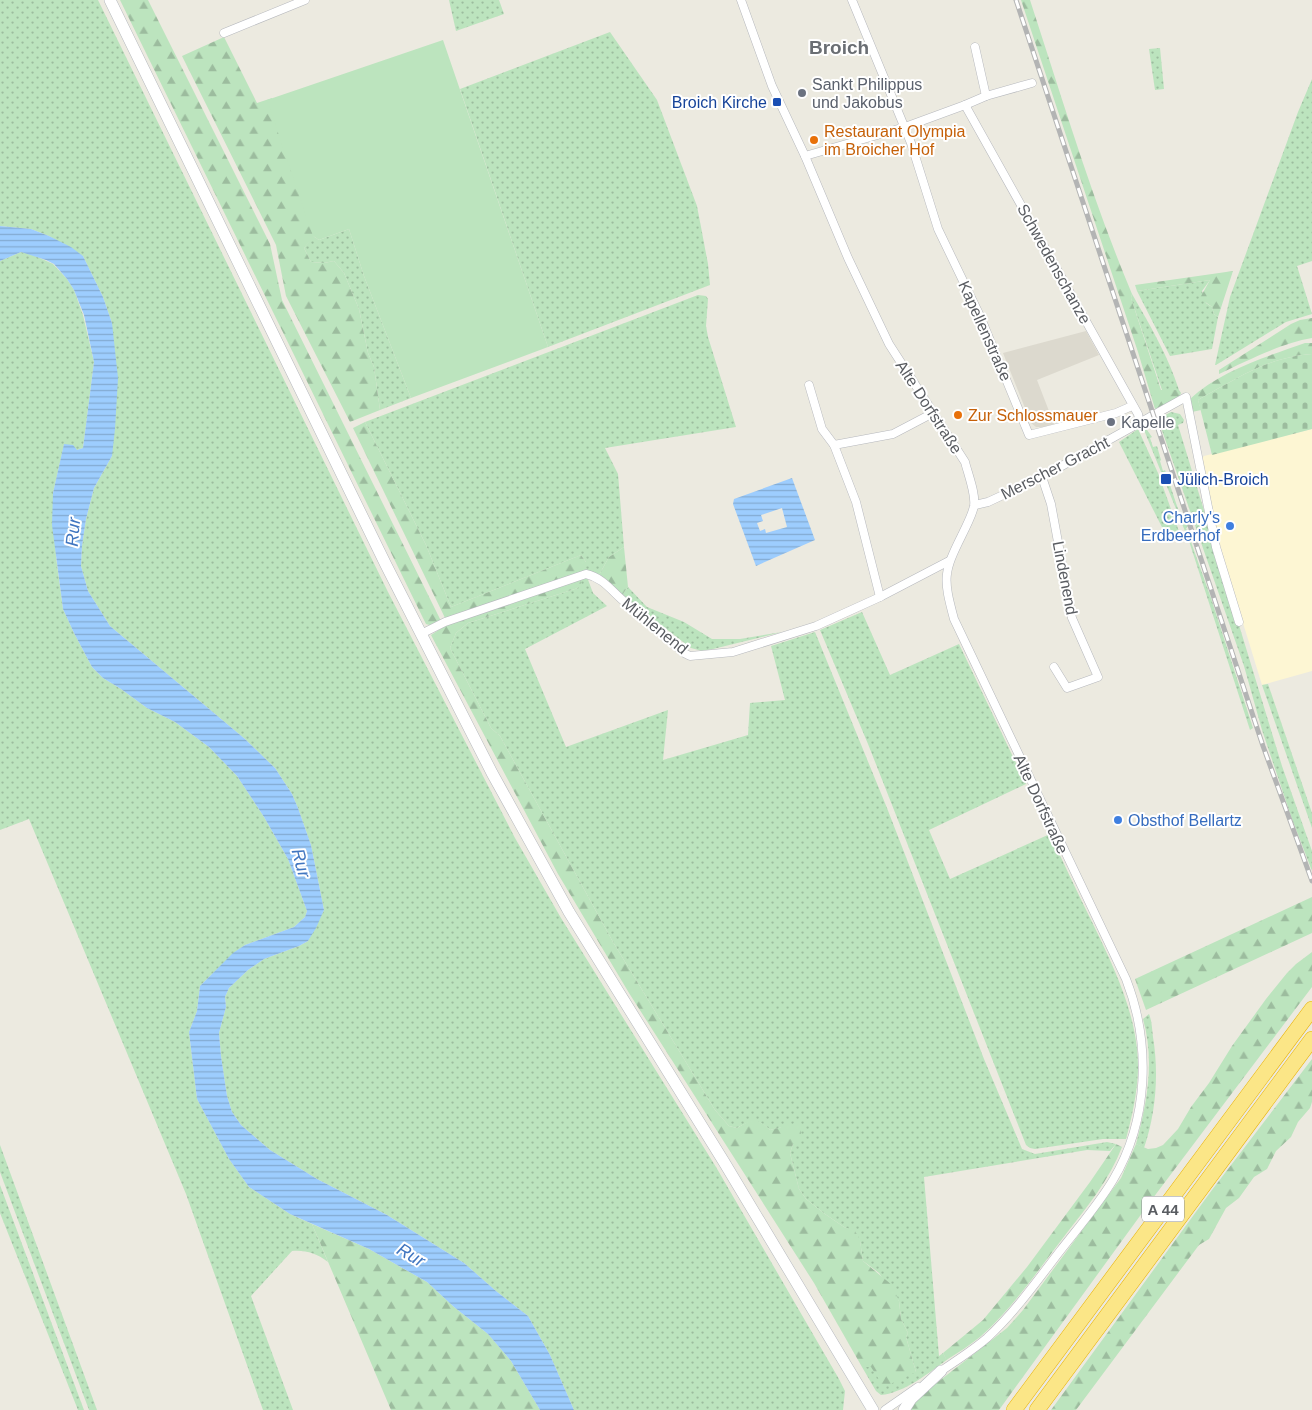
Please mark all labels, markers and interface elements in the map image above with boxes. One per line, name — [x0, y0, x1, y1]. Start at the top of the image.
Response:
district label: Broich — [809, 37, 869, 58]
place label: Sankt Philippus und Jakobus — [812, 76, 922, 111]
marker: Sankt Philippus und Jakobus — [796, 87, 808, 99]
place label: Broich Kirche — [672, 94, 767, 111]
marker: Broich Kirche — [771, 96, 783, 108]
place label: Restaurant Olympia im Broicher Hof — [824, 123, 965, 158]
marker: Restaurant Olympia im Broicher Hof — [808, 134, 820, 146]
street label: Schwedenschanze — [1014, 201, 1094, 327]
street label: Kapellenstraße — [955, 278, 1015, 384]
street label: Alte Dorfstraße — [893, 357, 965, 457]
place label: Zur Schlossmauer — [968, 407, 1098, 424]
marker: Zur Schlossmauer — [952, 409, 964, 421]
place label: Kapelle — [1121, 414, 1174, 431]
marker: Kapelle — [1105, 416, 1117, 428]
street label: Merscher Gracht — [998, 433, 1112, 503]
place label: Jülich-Broich — [1177, 471, 1269, 488]
marker: Jülich-Broich — [1159, 472, 1173, 486]
place label: Charly's Erdbeerhof — [1141, 509, 1221, 544]
water label: Rur — [62, 516, 84, 547]
marker: Charly's Erdbeerhof — [1224, 520, 1236, 532]
street label: Lindenend — [1050, 540, 1080, 616]
street label: Mühlenend — [619, 594, 691, 658]
street label: Alte Dorfstraße — [1011, 752, 1071, 856]
place label: Obsthof Bellartz — [1128, 812, 1242, 829]
marker: Obsthof Bellartz — [1112, 814, 1124, 826]
water label: Rur — [288, 846, 315, 881]
road number: A 44 — [1142, 1196, 1184, 1222]
water label: Rur — [393, 1239, 429, 1272]

